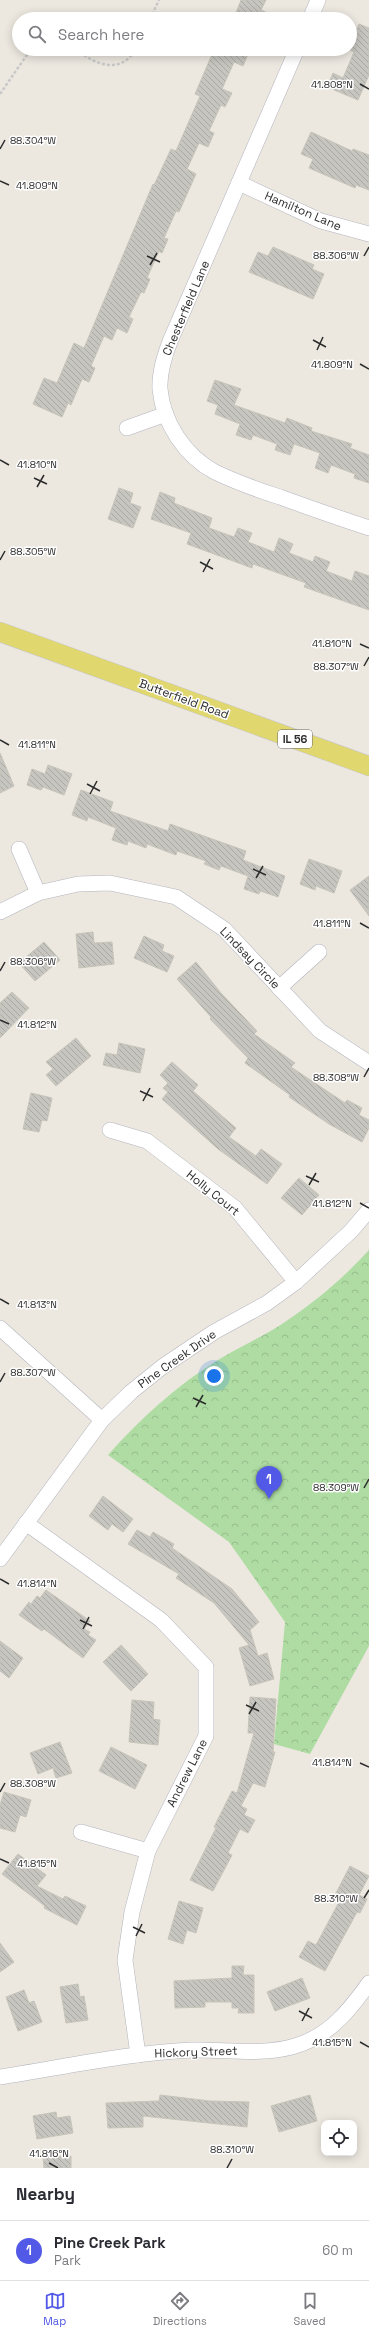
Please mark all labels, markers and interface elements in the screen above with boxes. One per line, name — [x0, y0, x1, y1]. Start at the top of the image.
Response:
search box — [12, 12, 357, 56]
icon: search — [26, 23, 48, 45]
text: Search here — [58, 25, 144, 44]
text: 41.808°N — [311, 78, 353, 91]
text: 88.304°W — [10, 134, 56, 147]
text: 41.809°N — [16, 179, 58, 192]
street label: Hamilton Lane — [262, 188, 344, 234]
text: 88.306°W — [313, 249, 359, 262]
street label: Chesterfield Lane — [159, 258, 213, 358]
text: 41.809°N — [311, 358, 353, 371]
text: 41.810°N — [17, 458, 57, 471]
text: 88.305°W — [10, 545, 56, 558]
text: 41.810°N — [312, 637, 352, 650]
text: 88.307°W — [313, 660, 359, 673]
street label: Butterfield Road — [137, 675, 231, 723]
road number: IL 56 — [278, 730, 312, 748]
text: 41.811°N — [18, 738, 56, 751]
text: 41.811°N — [313, 917, 351, 930]
street label: Lindsay Circle — [216, 924, 284, 992]
text: 88.306°W — [10, 955, 56, 968]
text: 41.812°N — [17, 1018, 57, 1031]
text: 88.308°W — [313, 1071, 359, 1084]
street label: Holly Court — [183, 1167, 243, 1219]
text: 41.812°N — [312, 1197, 352, 1210]
text: 41.813°N — [17, 1298, 57, 1311]
street label: Pine Creek Drive — [135, 1326, 219, 1392]
text: 88.307°W — [10, 1366, 56, 1379]
your location — [204, 1366, 224, 1386]
pin: 1 — [256, 1466, 282, 1499]
text: 88.309°W — [313, 1481, 359, 1494]
text: 41.814°N — [17, 1577, 57, 1590]
street label: Andrew Lane — [163, 1736, 211, 1810]
text: 41.814°N — [312, 1756, 352, 1769]
text: 88.308°W — [10, 1777, 56, 1790]
text: 41.815°N — [17, 1857, 57, 1870]
text: 88.310°W — [314, 1892, 358, 1905]
text: 41.815°N — [312, 2036, 352, 2049]
street label: Hickory Street — [154, 2043, 238, 2061]
map controls — [321, 2120, 357, 2156]
button: locate — [321, 2120, 357, 2156]
text: 88.310°W — [210, 2143, 254, 2156]
text: 41.816°N — [29, 2147, 69, 2160]
text: Nearby — [16, 2183, 75, 2205]
text: Pine Creek Park — [54, 2233, 166, 2252]
text: 1 — [26, 2242, 32, 2259]
text: 60 m — [322, 2242, 353, 2259]
text: Park — [54, 2252, 81, 2269]
tab: Map — [43, 2290, 66, 2328]
tab: Directions — [153, 2290, 207, 2328]
tab: Saved — [294, 2290, 326, 2328]

